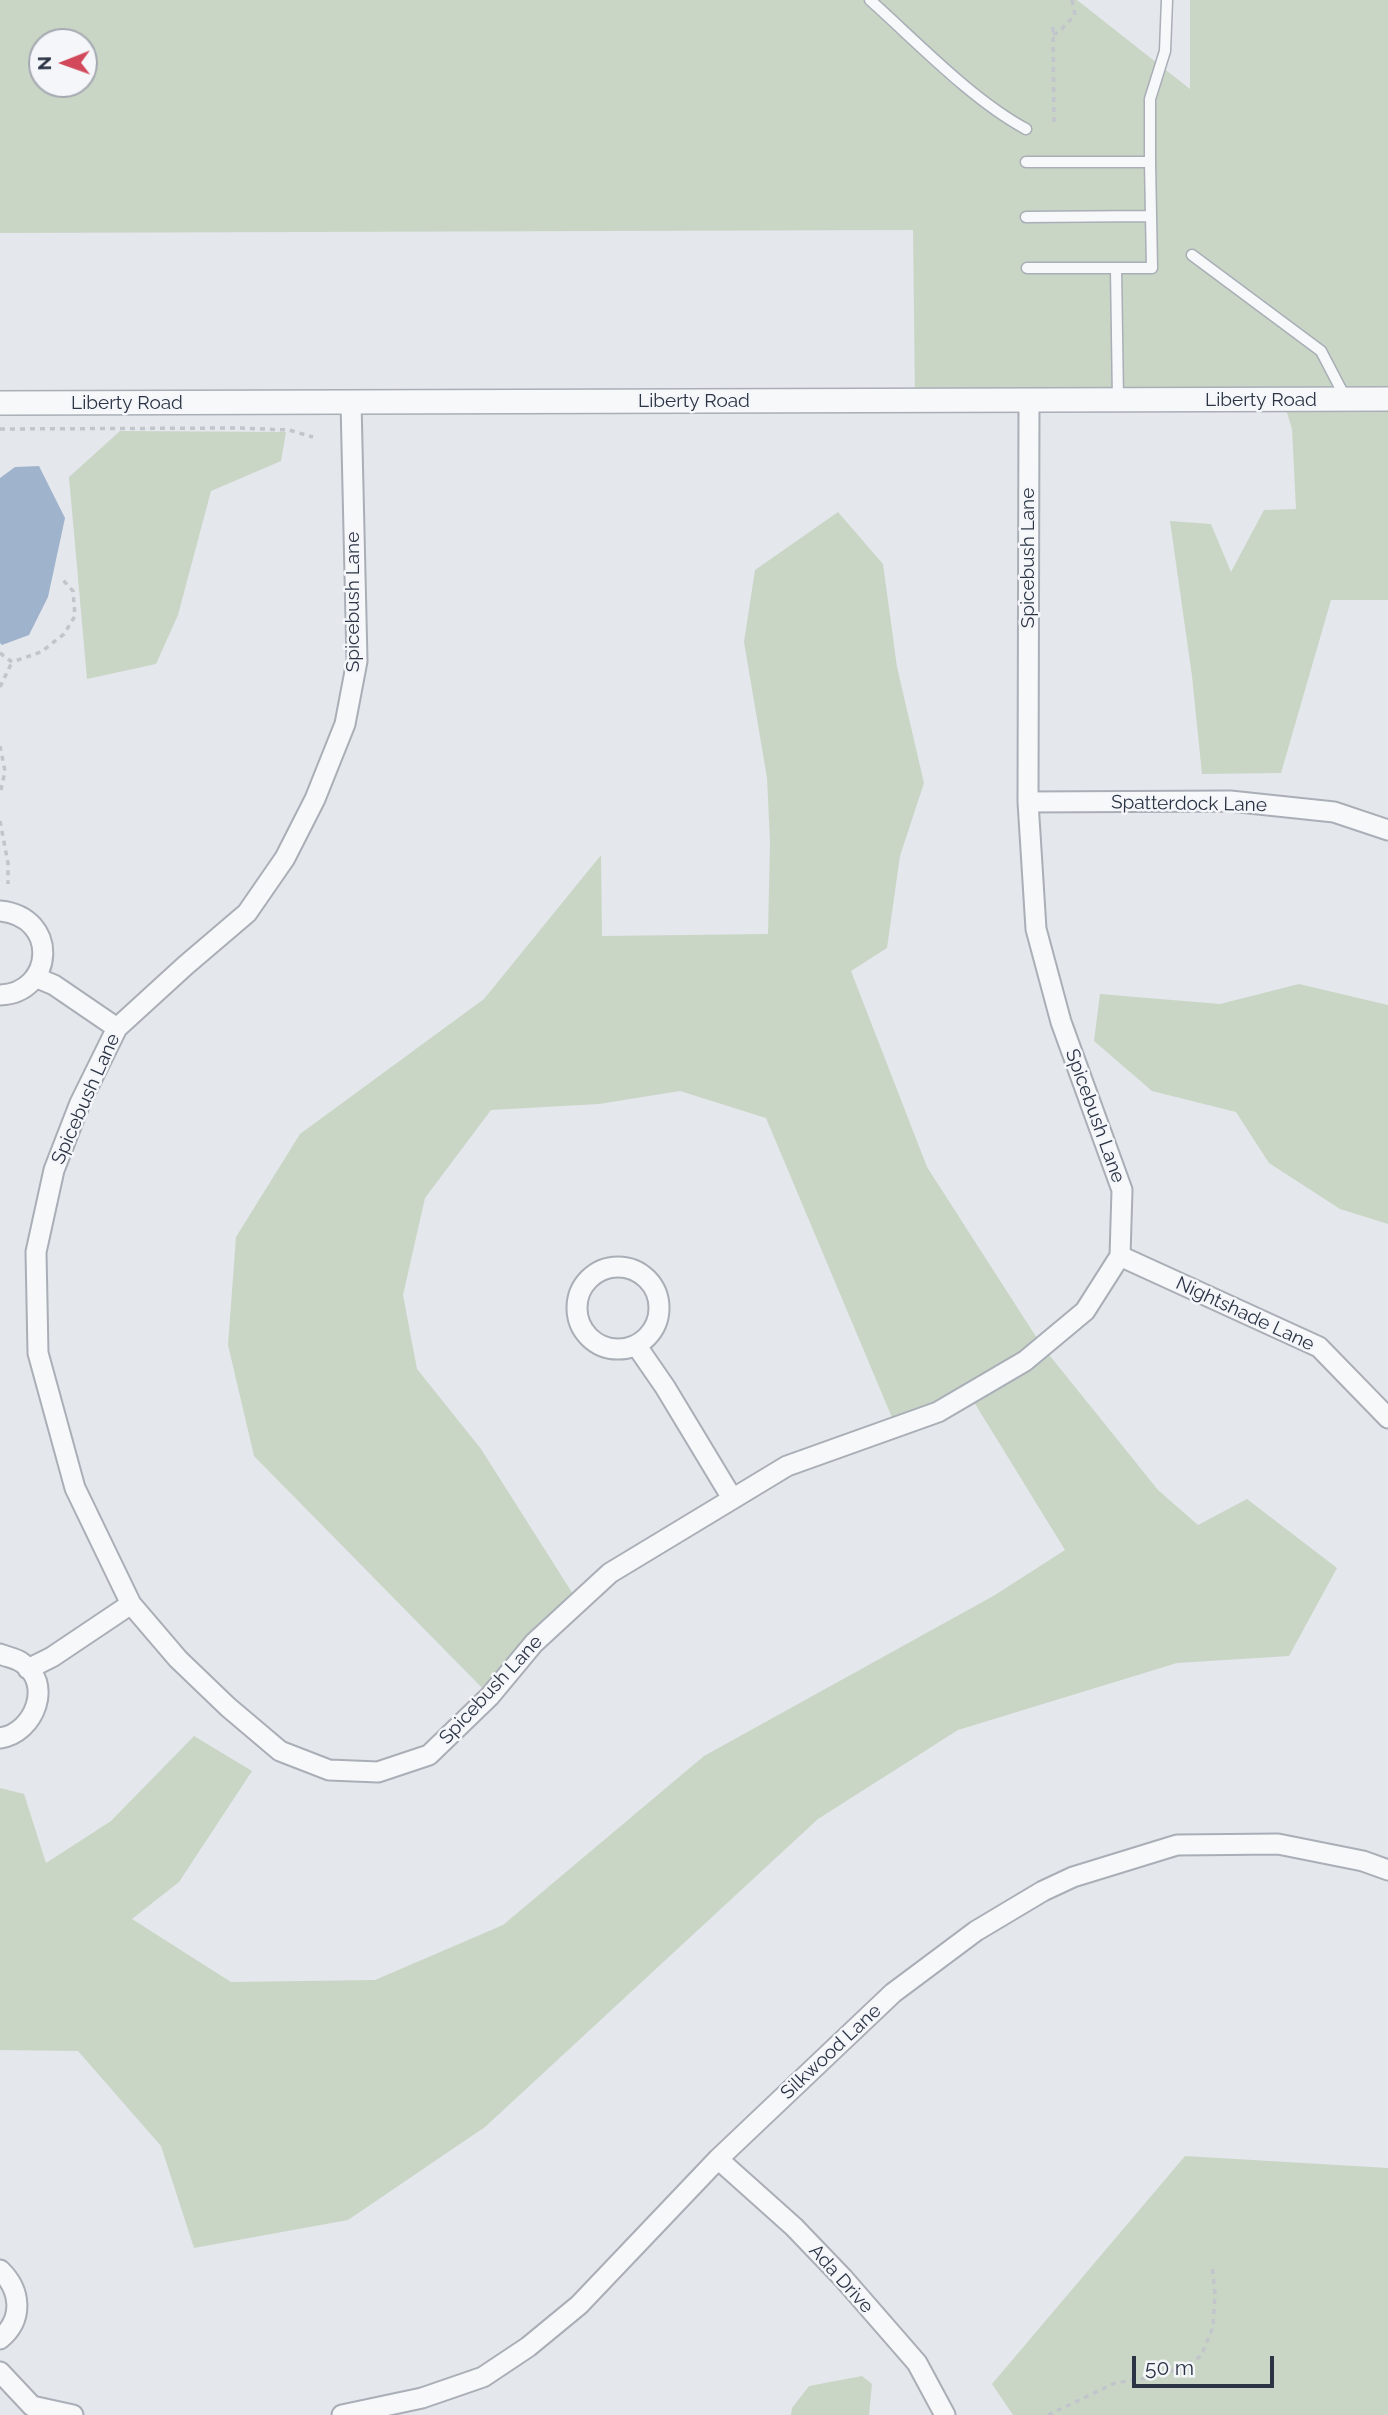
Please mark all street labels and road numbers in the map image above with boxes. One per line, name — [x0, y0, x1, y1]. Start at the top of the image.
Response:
street label: Liberty Road — [1205, 389, 1317, 411]
street label: Liberty Road — [638, 390, 750, 412]
street label: Liberty Road — [71, 392, 183, 414]
street label: Spicebush Lane — [1017, 488, 1039, 628]
street label: Spicebush Lane — [342, 532, 364, 672]
street label: Spatterdock Lane — [1111, 791, 1267, 817]
street label: Spicebush Lane — [47, 1030, 125, 1168]
street label: Spicebush Lane — [1060, 1046, 1130, 1186]
street label: Nightshade Lane — [1172, 1272, 1318, 1356]
street label: Spicebush Lane — [435, 1631, 547, 1749]
street label: Silkwood Lane — [776, 2000, 886, 2104]
street label: Ada Drive — [804, 2240, 878, 2318]

